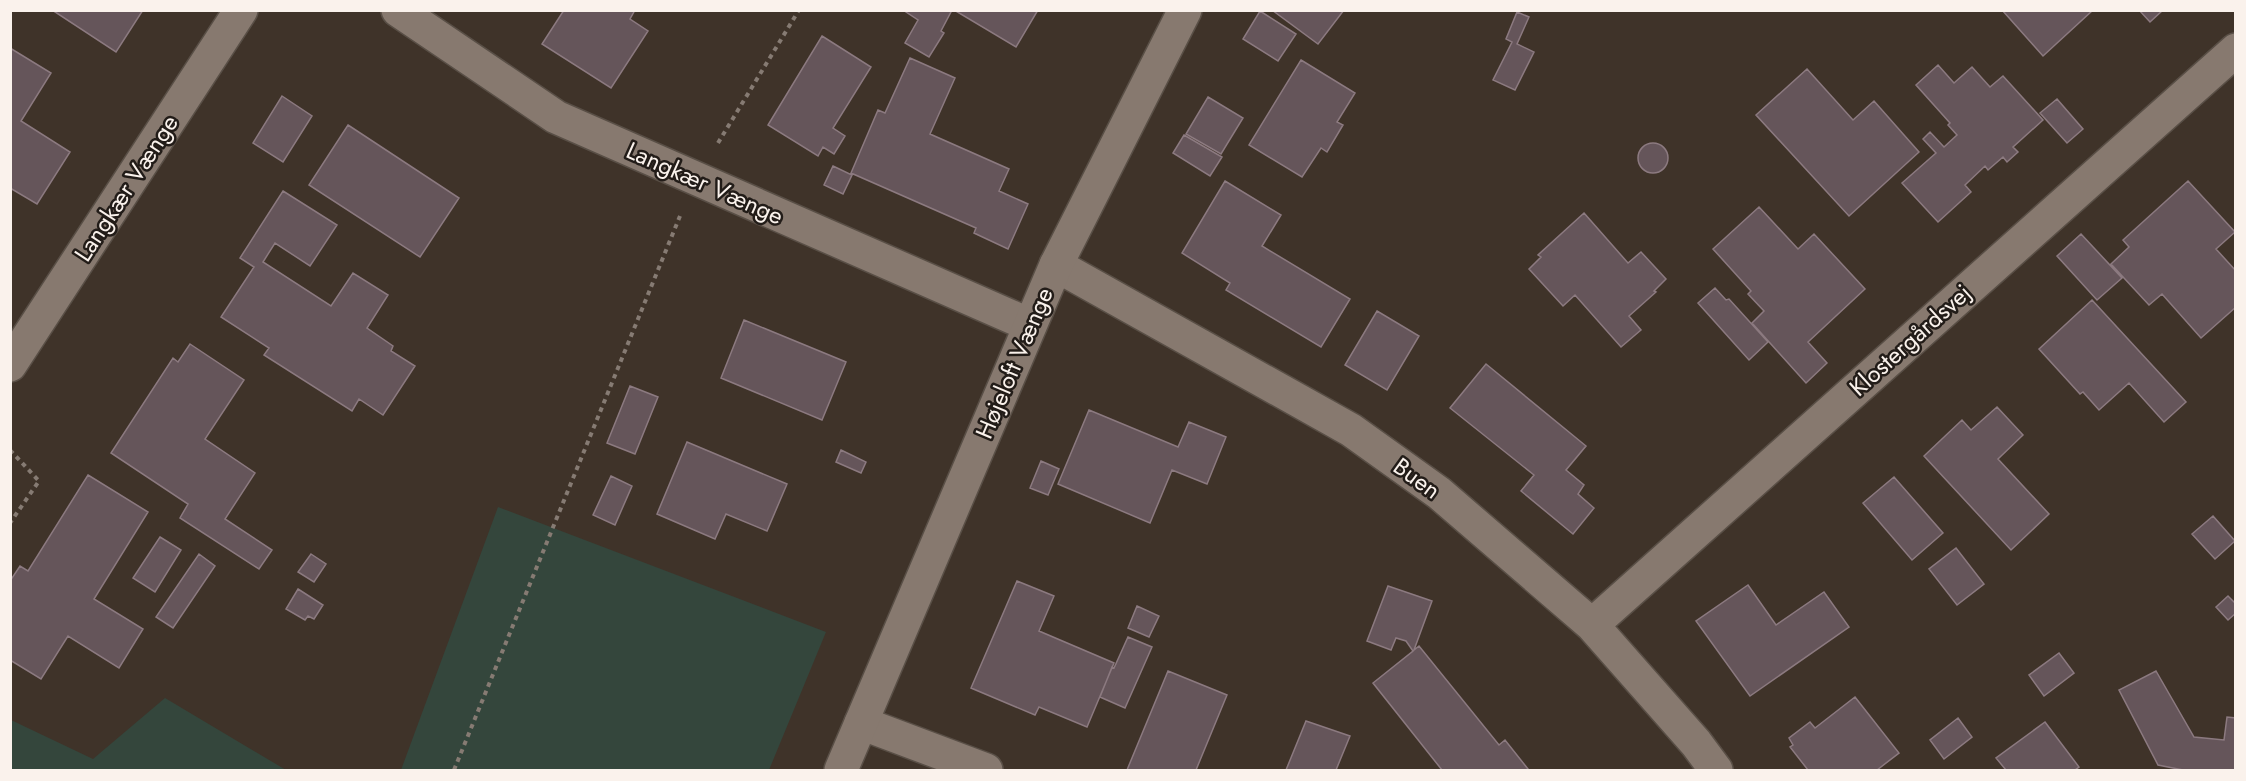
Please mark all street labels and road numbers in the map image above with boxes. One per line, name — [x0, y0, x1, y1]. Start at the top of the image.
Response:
street label: Langkær Vænge — [65, 108, 187, 268]
street label: Langkær Vænge — [621, 133, 789, 233]
street label: Klostergårdsvej — [1841, 276, 1979, 404]
street label: Højeloft Vænge — [966, 282, 1062, 444]
street label: Buen — [1386, 449, 1448, 507]

